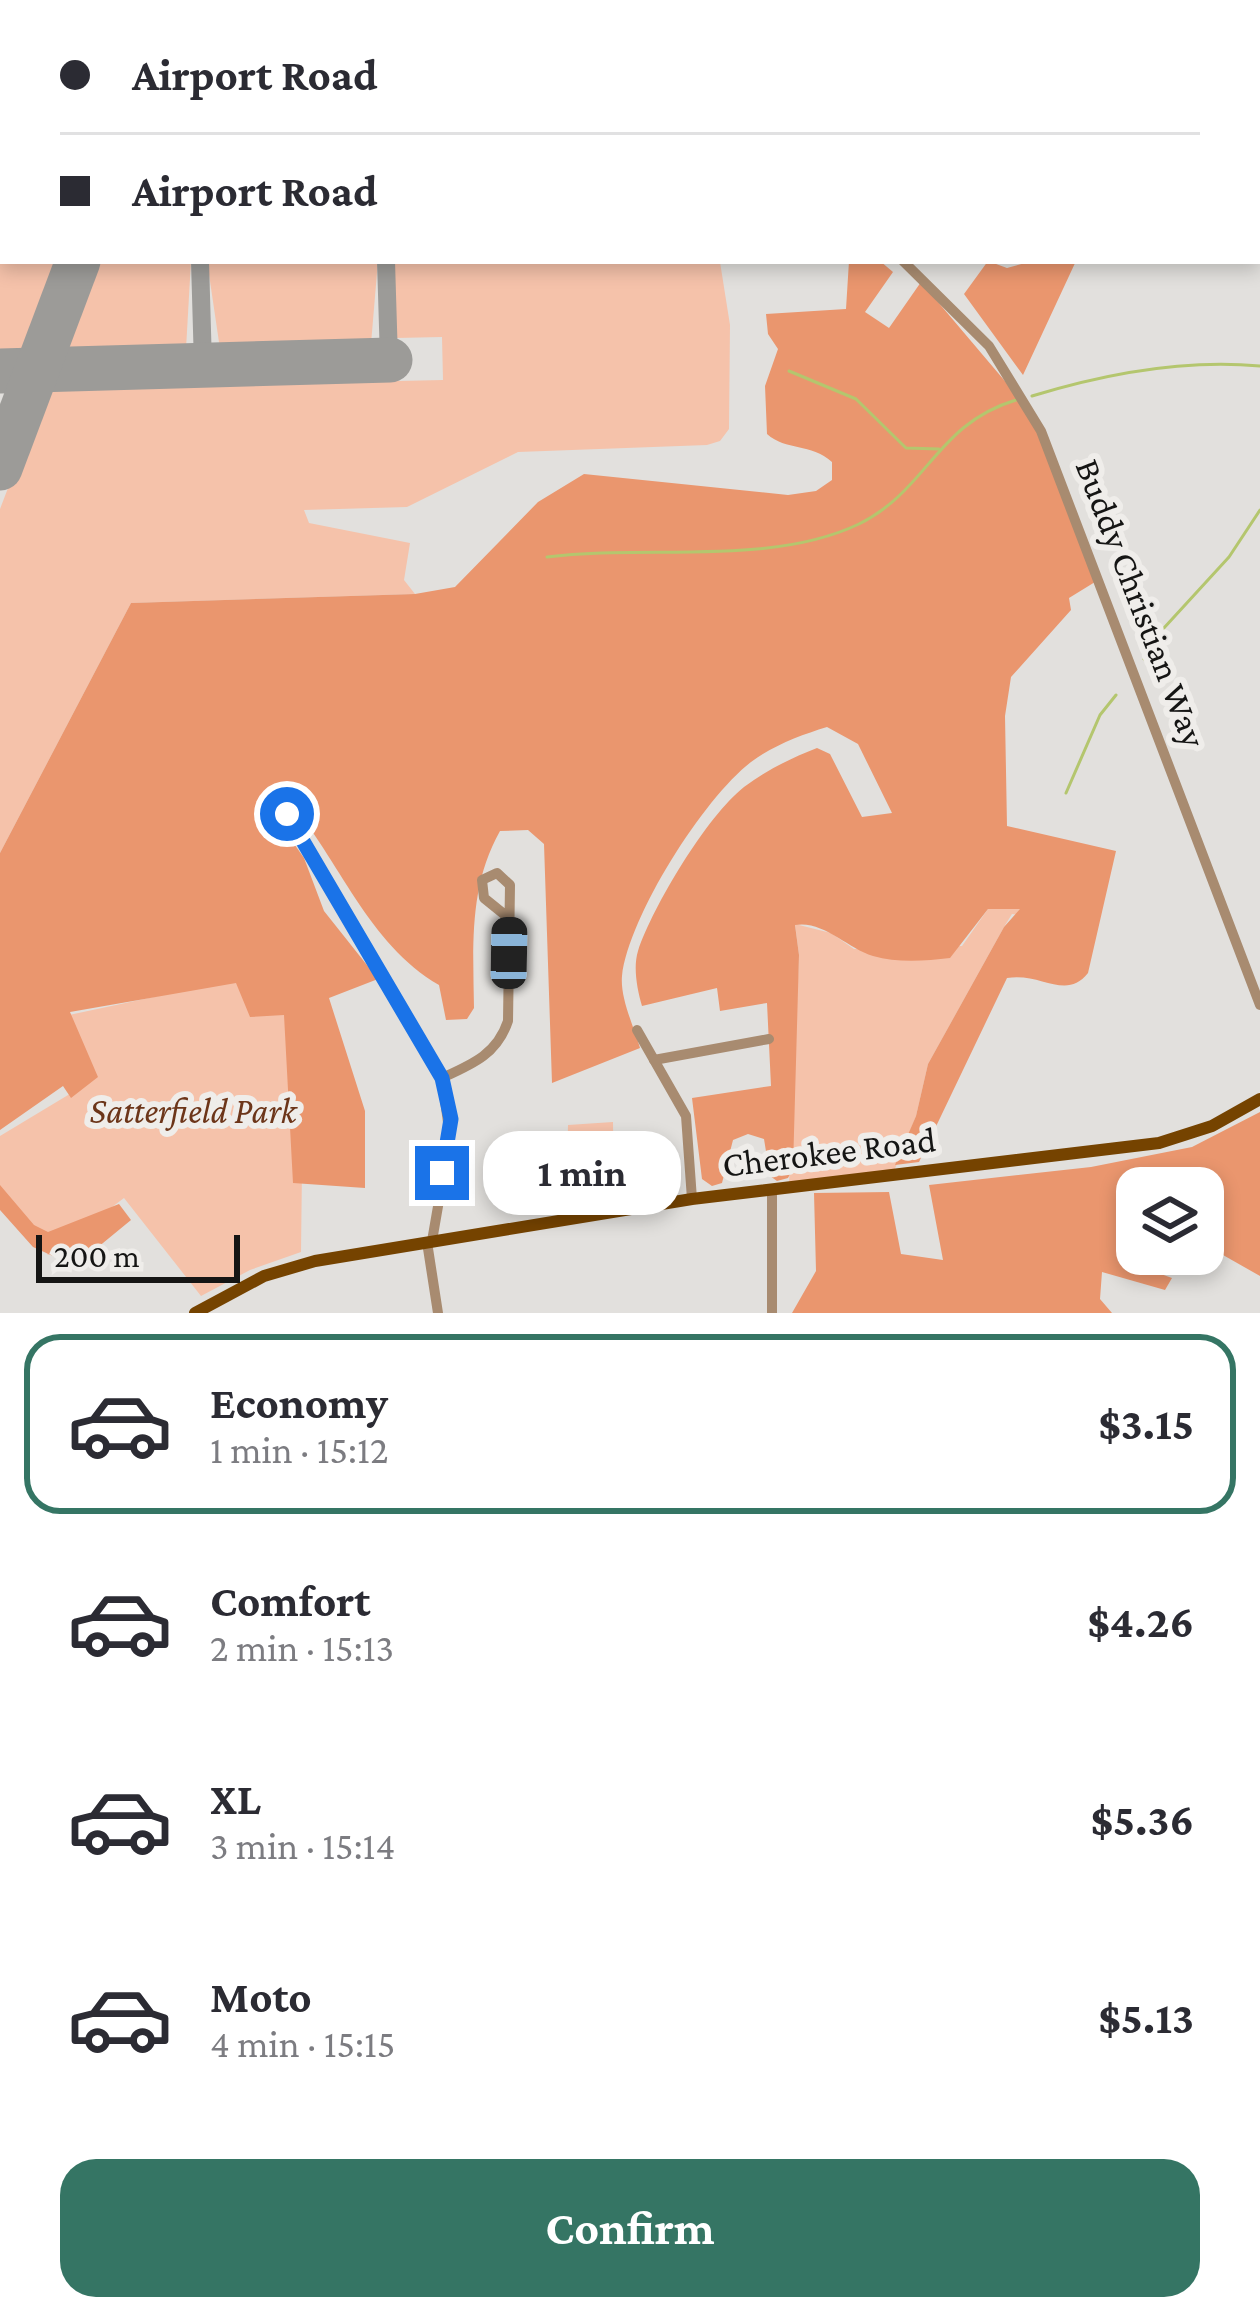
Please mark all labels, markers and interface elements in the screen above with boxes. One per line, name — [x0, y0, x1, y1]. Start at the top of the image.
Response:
text: Airport Road — [132, 50, 378, 100]
text: Airport Road — [132, 166, 378, 216]
street label: Buddy Christian Way — [1068, 453, 1215, 753]
route start — [260, 787, 314, 841]
car — [490, 917, 528, 989]
park label: Satterfield Park — [89, 1091, 298, 1131]
street label: Cherokee Road — [720, 1119, 938, 1185]
callout: 1 min — [484, 1131, 682, 1215]
route end — [415, 1146, 469, 1200]
text: 1 min — [538, 1151, 626, 1194]
map controls — [1116, 1167, 1224, 1275]
button: layers — [1116, 1167, 1224, 1275]
scale bar — [36, 1229, 240, 1282]
text: 200 m — [54, 1237, 140, 1274]
icon: car — [66, 1370, 174, 1478]
text: Economy — [210, 1378, 388, 1428]
text: $3.15 — [1098, 1399, 1194, 1449]
text: 1 min · 15:12 — [210, 1428, 389, 1471]
icon: car — [66, 1568, 174, 1676]
text: Comfort — [210, 1576, 371, 1626]
text: $4.26 — [1087, 1597, 1194, 1647]
text: 2 min · 15:13 — [210, 1626, 394, 1669]
icon: car — [66, 1766, 174, 1874]
text: XL — [210, 1774, 261, 1824]
text: $5.36 — [1091, 1795, 1194, 1845]
text: 3 min · 15:14 — [210, 1824, 395, 1867]
icon: car — [66, 1964, 174, 2072]
text: Moto — [210, 1972, 312, 2022]
text: $5.13 — [1098, 1993, 1194, 2043]
text: 4 min · 15:15 — [210, 2022, 395, 2065]
button: Confirm — [60, 2159, 1200, 2297]

